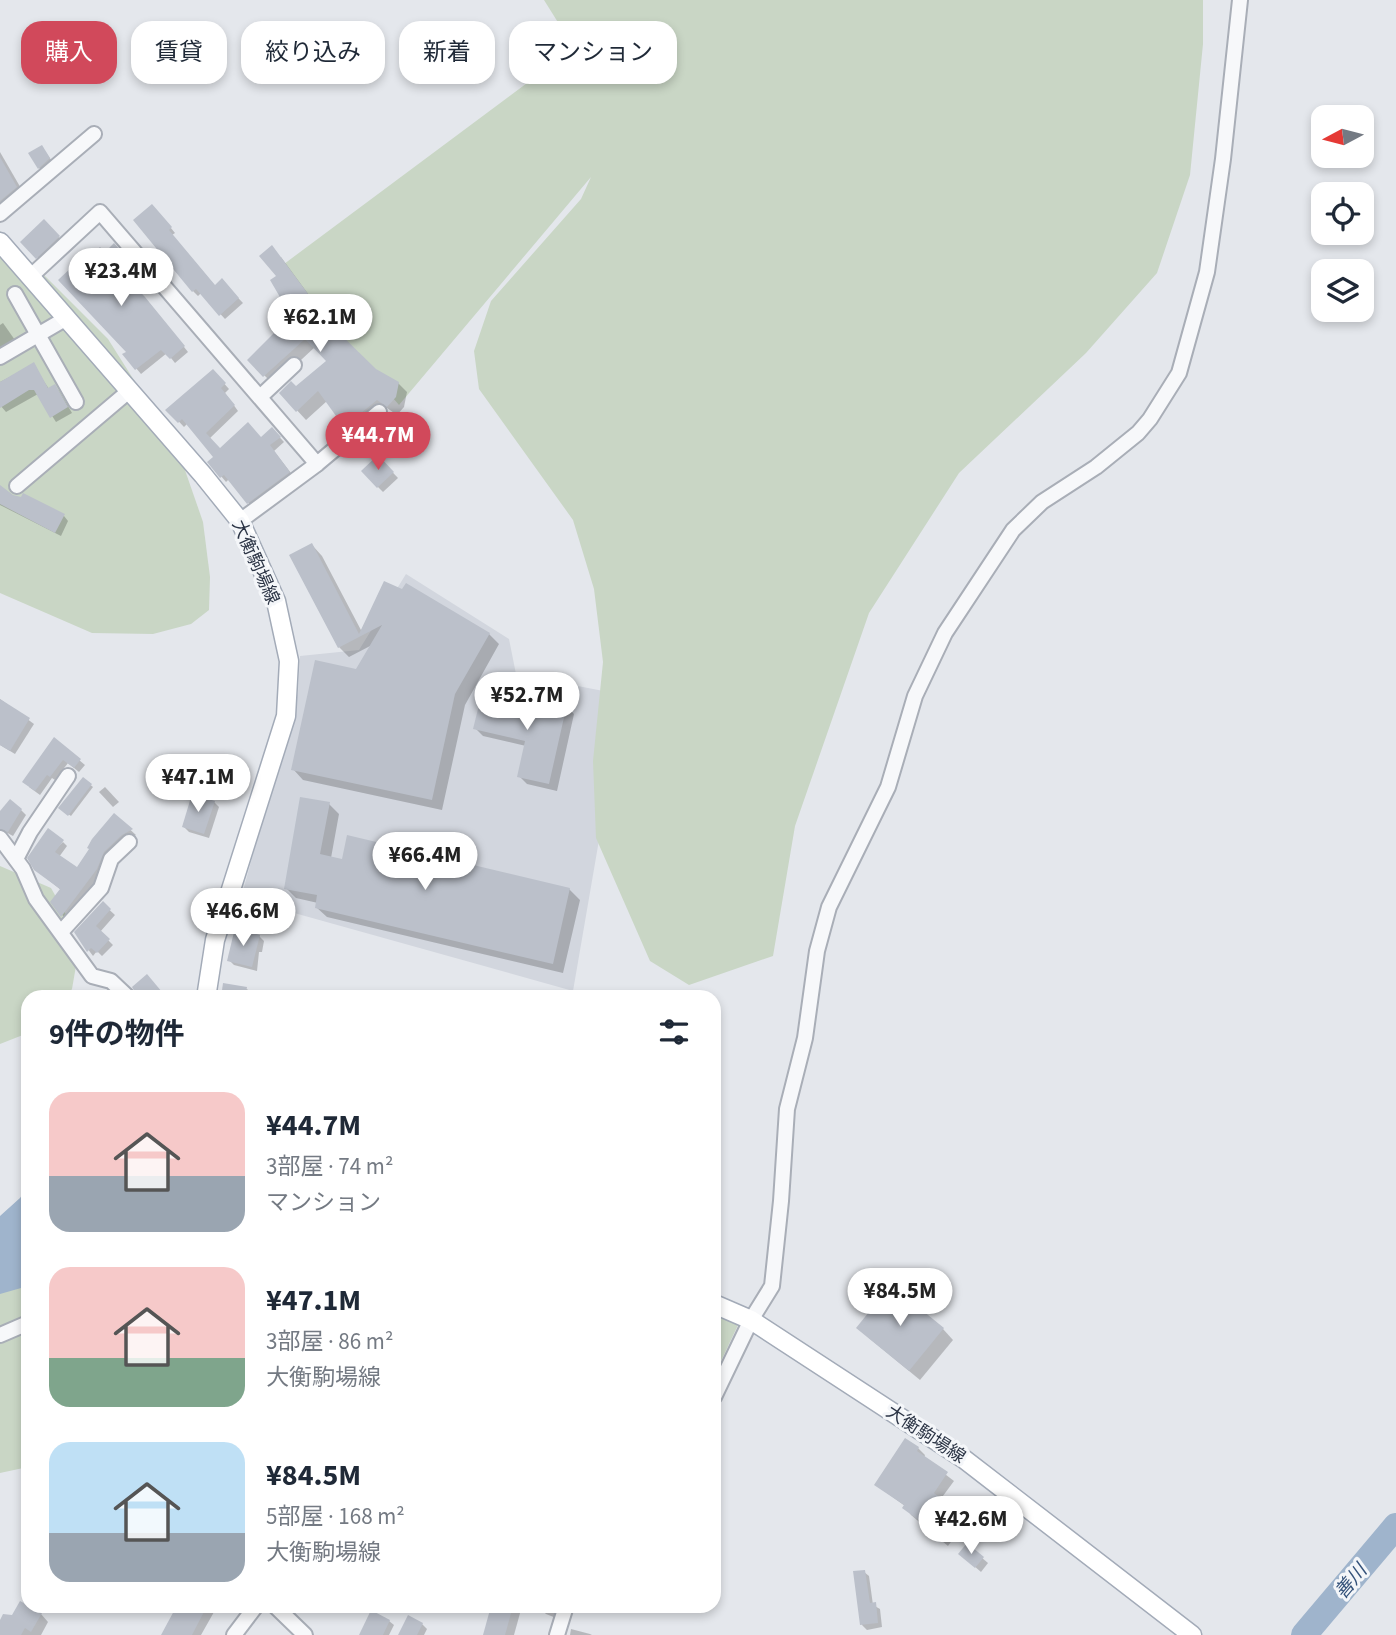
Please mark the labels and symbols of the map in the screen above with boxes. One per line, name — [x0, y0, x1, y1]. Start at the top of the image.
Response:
north arrow — [1311, 105, 1374, 168]
pin: ¥23.4M — [64, 248, 178, 308]
pin: ¥62.1M — [263, 294, 377, 354]
pin: ¥44.7M — [321, 412, 435, 472]
street label: 大衡駒場線 — [226, 516, 285, 608]
pin: ¥52.7M — [470, 672, 584, 732]
pin: ¥47.1M — [141, 754, 255, 814]
pin: ¥66.4M — [368, 832, 482, 892]
pin: ¥46.6M — [186, 888, 300, 948]
pin: ¥84.5M — [843, 1268, 957, 1328]
street label: 大衡駒場線 — [881, 1399, 970, 1469]
pin: ¥42.6M — [914, 1496, 1028, 1556]
water label: 善川 — [1329, 1557, 1375, 1605]

